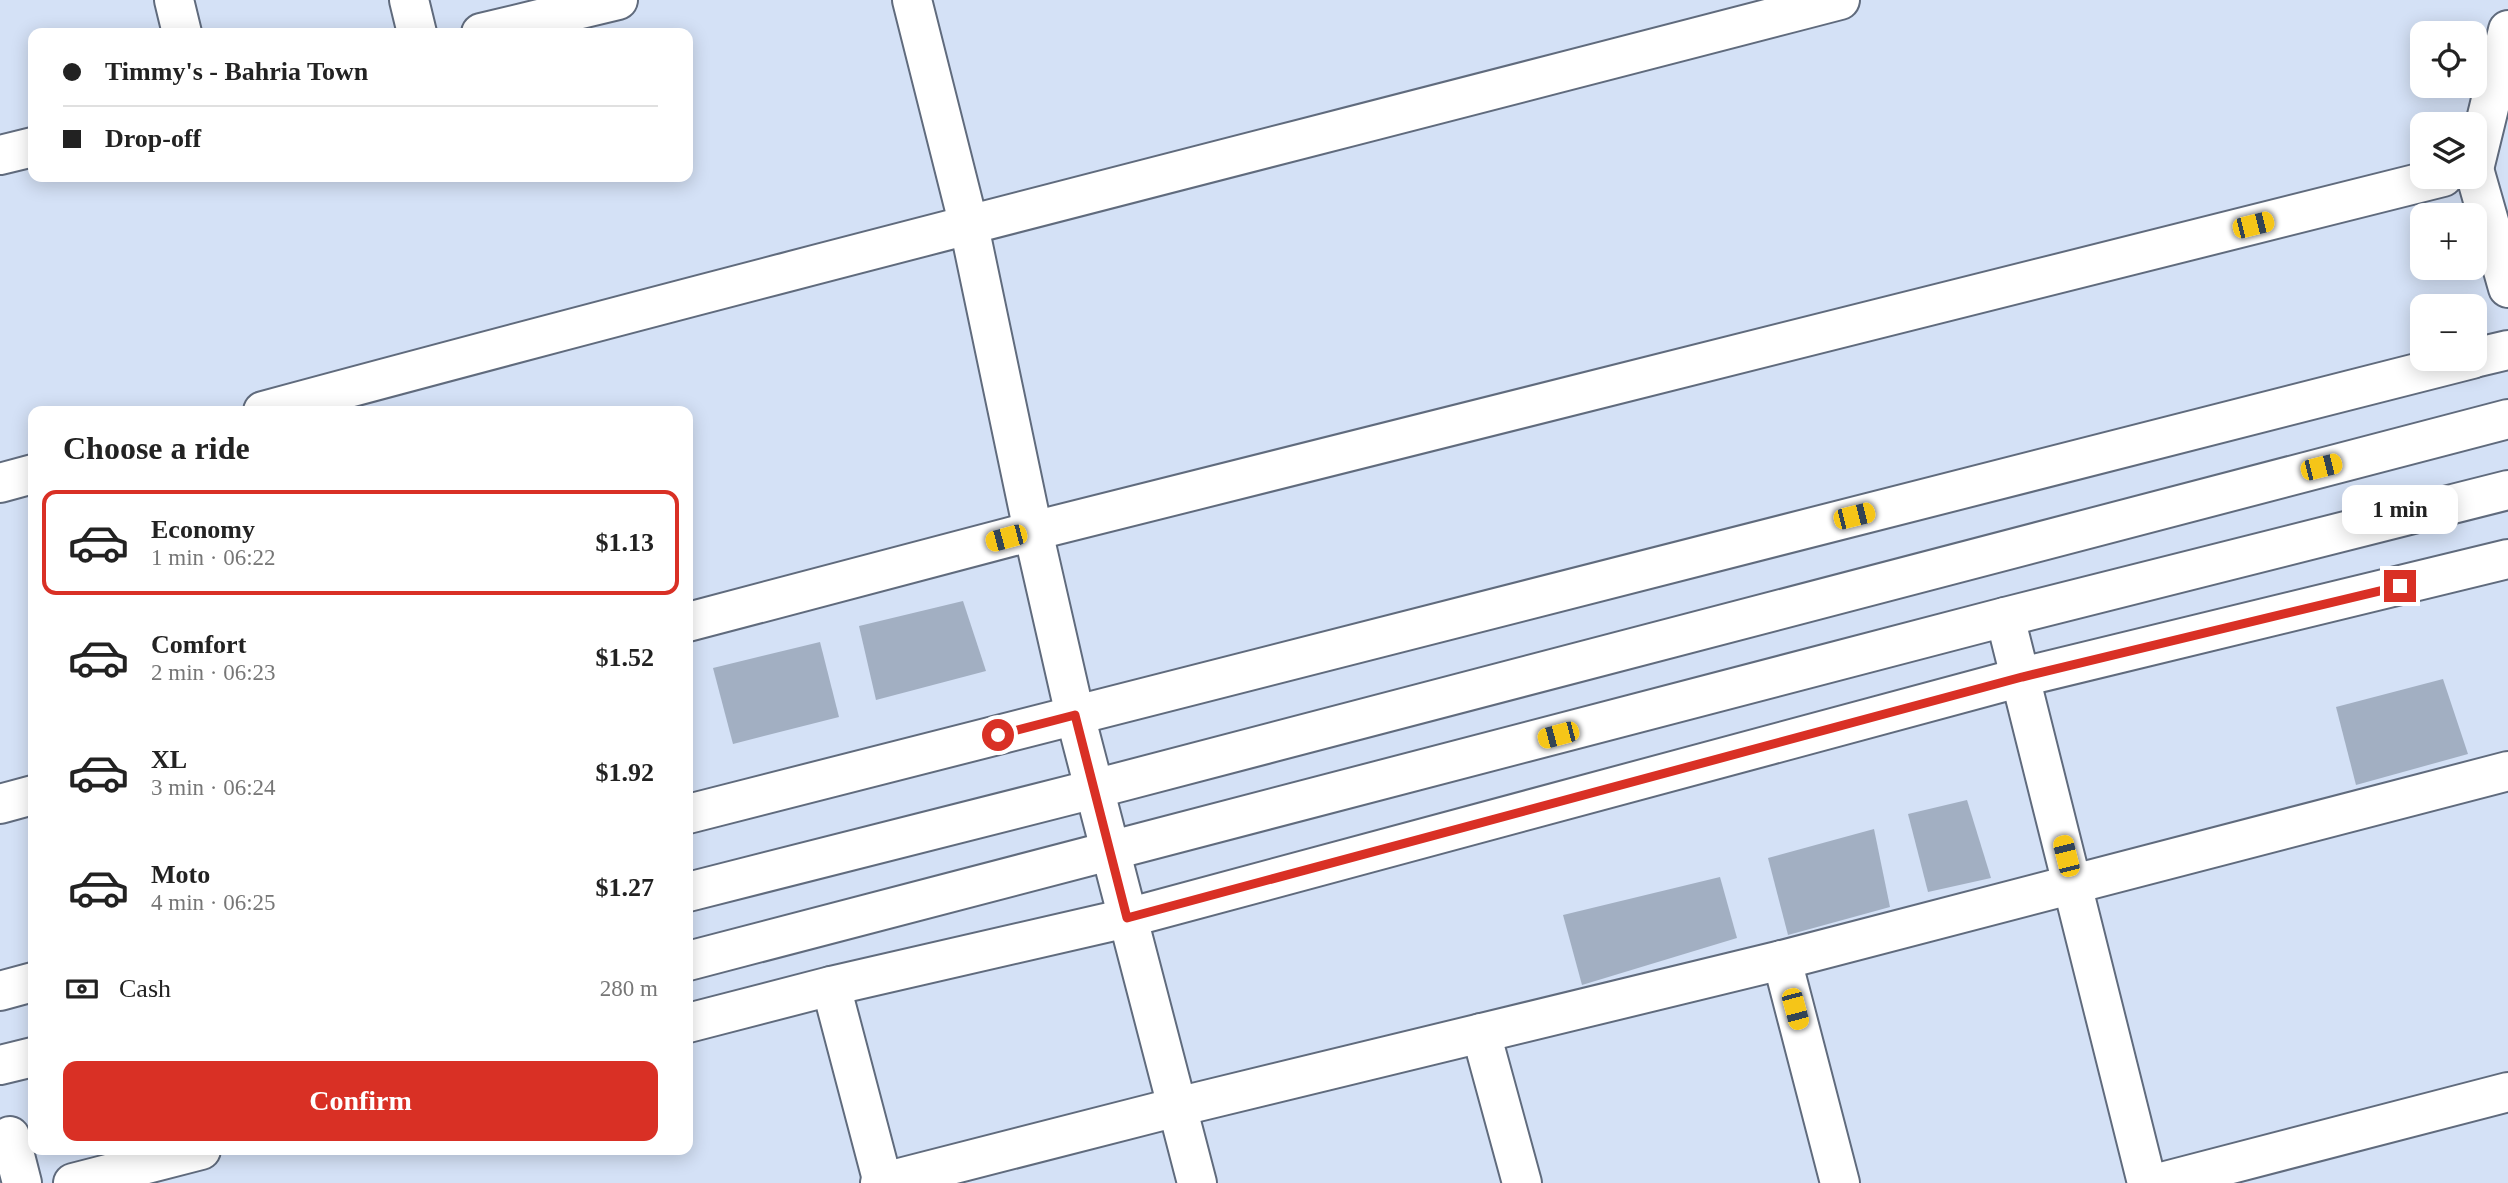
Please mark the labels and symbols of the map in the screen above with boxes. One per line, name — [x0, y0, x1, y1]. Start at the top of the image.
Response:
car — [2231, 210, 2276, 240]
car — [2299, 452, 2344, 482]
callout: 1 min — [2342, 484, 2458, 534]
car — [1832, 501, 1877, 531]
car — [983, 522, 1030, 554]
route end — [2384, 570, 2416, 602]
route start — [982, 719, 1014, 751]
car — [1535, 719, 1582, 751]
car — [2051, 833, 2082, 879]
car — [1780, 986, 1811, 1032]

